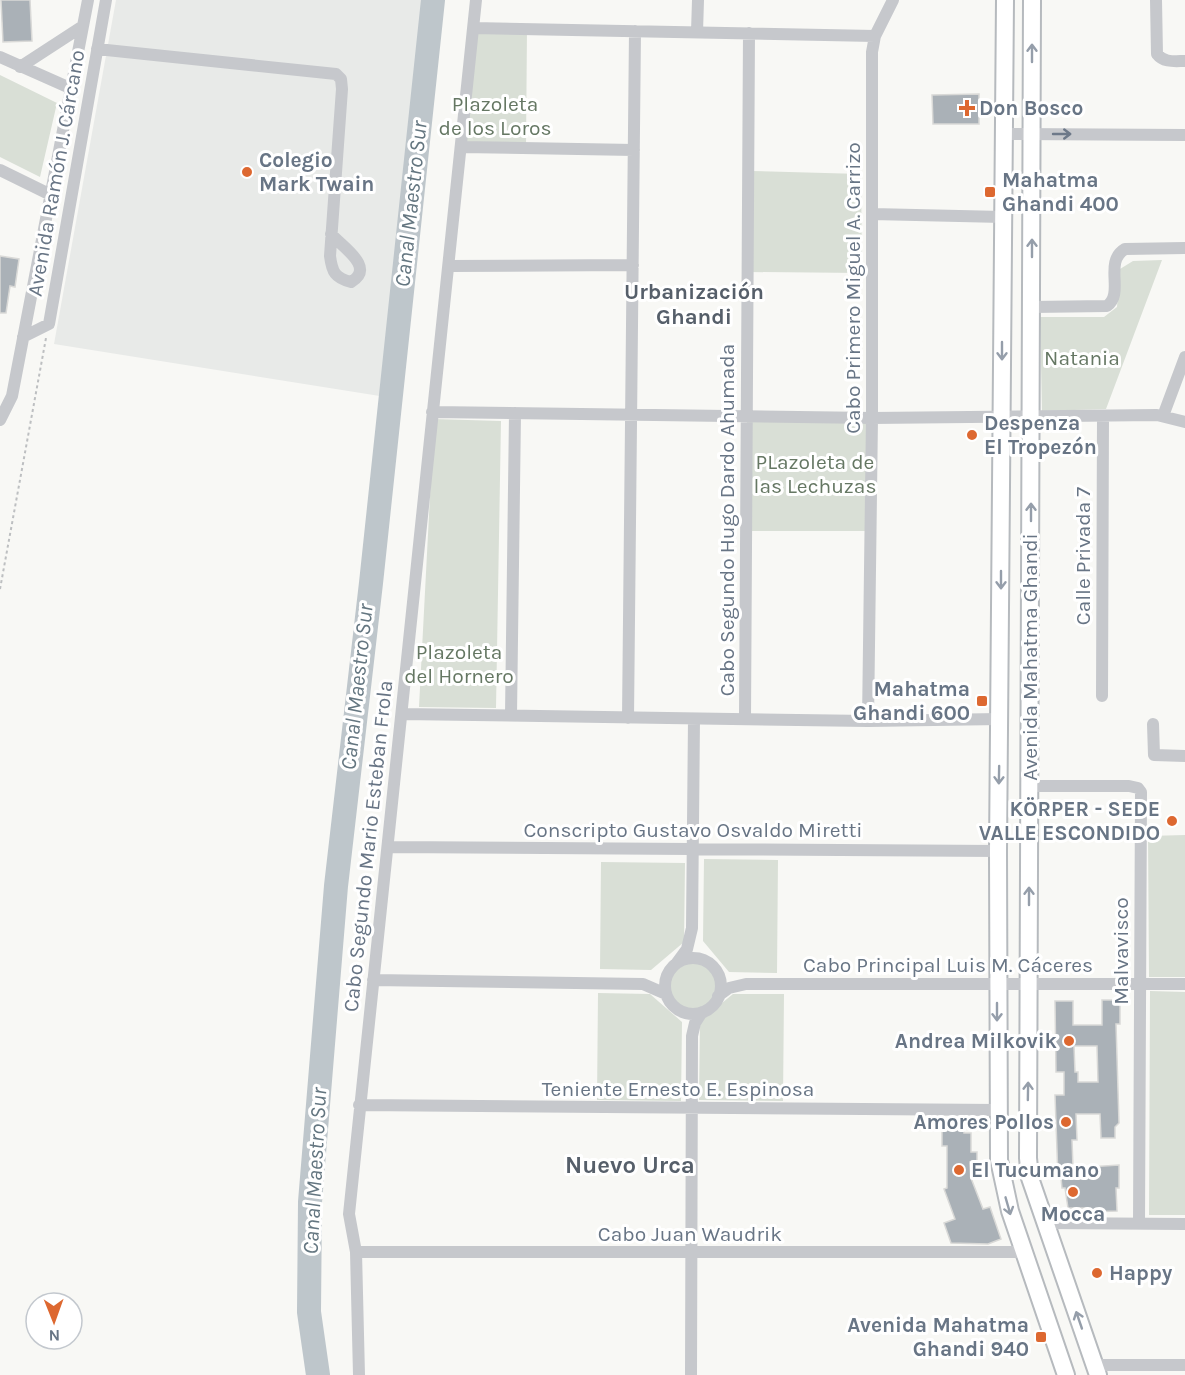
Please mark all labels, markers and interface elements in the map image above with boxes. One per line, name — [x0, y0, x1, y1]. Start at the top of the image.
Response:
one-way arrow — [1026, 44, 1038, 64]
street label: Avenida Ramón J. Cárcano — [22, 48, 90, 298]
park label: Plazoleta de los Loros — [439, 92, 552, 140]
place label: Don Bosco — [979, 96, 1083, 120]
marker: Don Bosco — [960, 101, 974, 115]
water label: Canal Maestro Sur — [389, 118, 433, 288]
one-way arrow — [1051, 128, 1071, 140]
street label: Cabo Primero Miguel A. Carrizo — [841, 142, 865, 434]
place label: Colegio Mark Twain — [259, 148, 374, 196]
marker: Colegio Mark Twain — [240, 165, 254, 179]
place label: Mahatma Ghandi 400 — [1002, 168, 1119, 216]
marker: Mahatma Ghandi 400 — [983, 185, 997, 199]
one-way arrow — [1026, 239, 1038, 259]
district label: Urbanización Ghandi — [624, 279, 764, 330]
one-way arrow — [996, 341, 1008, 361]
street label: Cabo Segundo Hugo Dardo Ahumada — [715, 344, 739, 696]
park label: Natania — [1044, 346, 1120, 370]
place label: Despenza El Tropezón — [984, 411, 1097, 459]
marker: Despenza El Tropezón — [965, 428, 979, 442]
park label: PLazoleta de las Lechuzas — [754, 450, 876, 498]
street label: Calle Privada 7 — [1071, 487, 1095, 625]
one-way arrow — [1025, 503, 1037, 523]
street label: Avenida Mahatma Ghandi — [1018, 533, 1042, 781]
one-way arrow — [995, 569, 1007, 589]
water label: Canal Maestro Sur — [335, 601, 379, 771]
park label: Plazoleta del Hornero — [404, 640, 514, 688]
place label: Mahatma Ghandi 600 — [853, 677, 970, 725]
street label: Cabo Segundo Mario Esteban Frola — [339, 679, 397, 1013]
marker: Mahatma Ghandi 600 — [975, 694, 989, 708]
one-way arrow — [993, 764, 1005, 784]
place label: KÖRPER - SEDE VALLE ESCONDIDO — [979, 797, 1160, 845]
marker: KÖRPER - SEDE VALLE ESCONDIDO — [1165, 814, 1179, 828]
street label: Conscripto Gustavo Osvaldo Miretti — [523, 818, 863, 842]
one-way arrow — [1023, 887, 1035, 907]
street label: Malvavisco — [1109, 897, 1133, 1005]
street label: Cabo Principal Luis M. Cáceres — [803, 953, 1093, 977]
one-way arrow — [991, 1001, 1003, 1021]
place label: Andrea Milkovik — [895, 1029, 1058, 1053]
marker: Andrea Milkovik — [1062, 1034, 1076, 1048]
street label: Teniente Ernesto E. Espinosa — [542, 1077, 814, 1101]
one-way arrow — [1022, 1082, 1034, 1102]
water label: Canal Maestro Sur — [298, 1085, 332, 1255]
place label: Amores Pollos — [913, 1110, 1054, 1134]
marker: Amores Pollos — [1059, 1115, 1073, 1129]
district label: Nuevo Urca — [565, 1151, 695, 1179]
place label: El Tucumano — [971, 1158, 1099, 1182]
marker: El Tucumano — [952, 1163, 966, 1177]
marker: Mocca — [1066, 1185, 1080, 1199]
one-way arrow — [1003, 1196, 1014, 1215]
place label: Mocca — [1041, 1202, 1105, 1226]
street label: Cabo Juan Waudrik — [598, 1222, 782, 1246]
place label: Happy — [1109, 1261, 1173, 1285]
marker: Happy — [1090, 1266, 1104, 1280]
north arrow — [24, 1291, 84, 1351]
one-way arrow — [1072, 1311, 1083, 1330]
place label: Avenida Mahatma Ghandi 940 — [847, 1313, 1029, 1361]
text: N — [48, 1326, 60, 1345]
marker: Avenida Mahatma Ghandi 940 — [1034, 1330, 1048, 1344]

